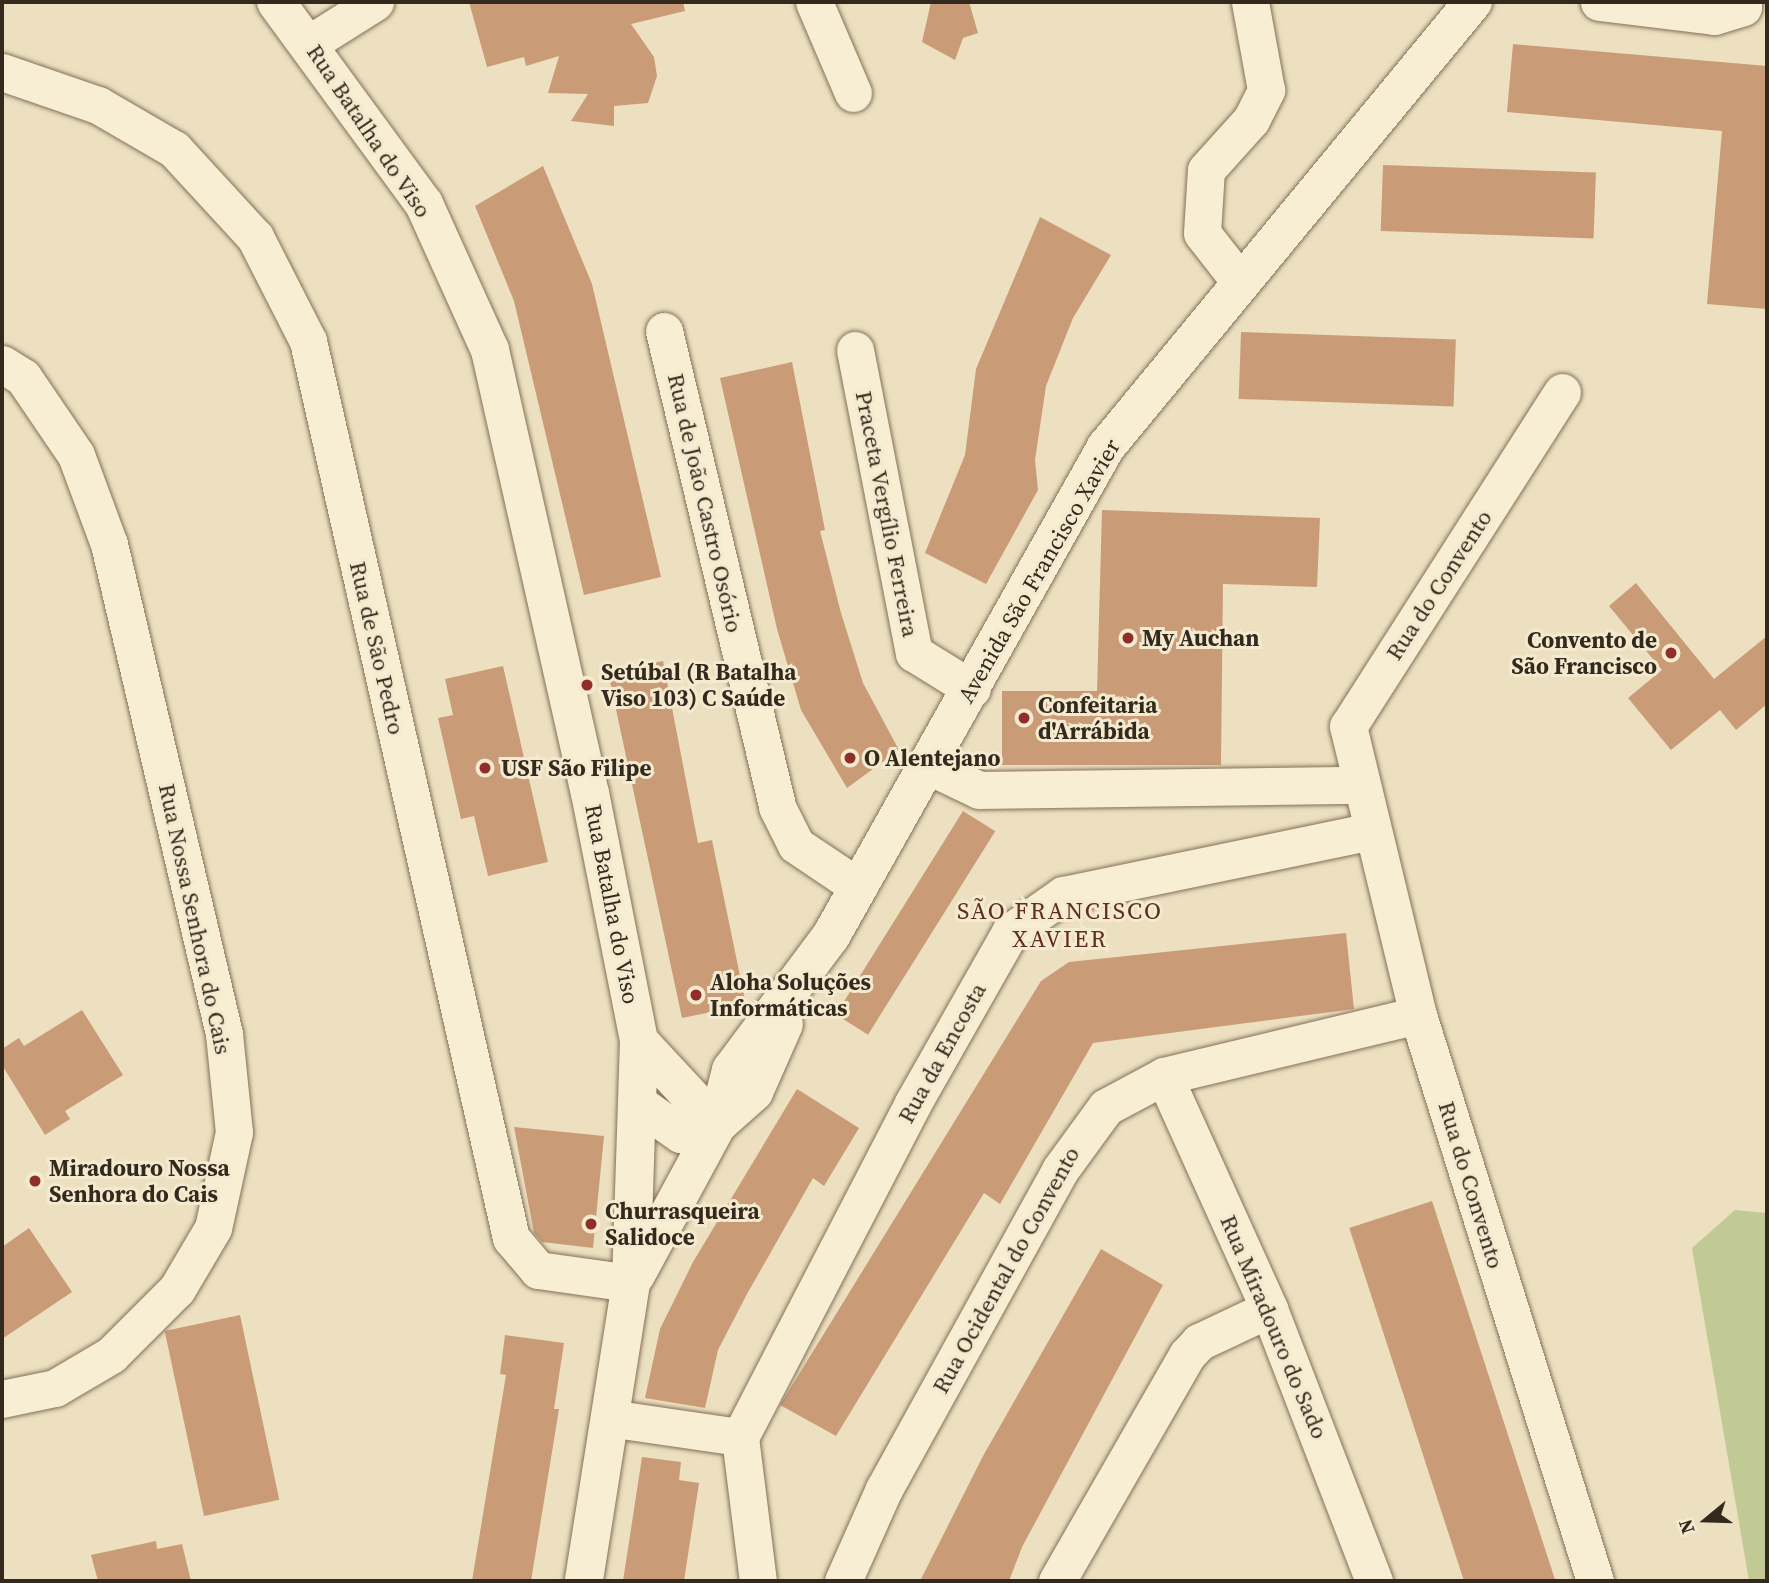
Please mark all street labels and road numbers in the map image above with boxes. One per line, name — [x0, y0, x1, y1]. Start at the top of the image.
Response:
street label: Rua Batalha do Viso — [301, 39, 437, 223]
street label: Rua de João Castro Osório — [662, 371, 748, 635]
street label: Praceta Vergílio Ferreira — [850, 388, 924, 640]
street label: Avenida São Francisco Xavier — [952, 434, 1126, 708]
street label: Rua do Convento — [1380, 505, 1498, 665]
street label: Rua de São Pedro — [344, 559, 410, 737]
street label: Rua Nossa Senhora do Cais — [153, 781, 237, 1057]
street label: Rua Batalha do Viso — [579, 801, 645, 1007]
street label: Rua da Encosta — [892, 978, 992, 1128]
street label: Rua do Convento — [1432, 1098, 1510, 1272]
street label: Rua Ocidental do Convento — [927, 1142, 1085, 1398]
street label: Rua Miradouro do Sado — [1214, 1211, 1334, 1443]

